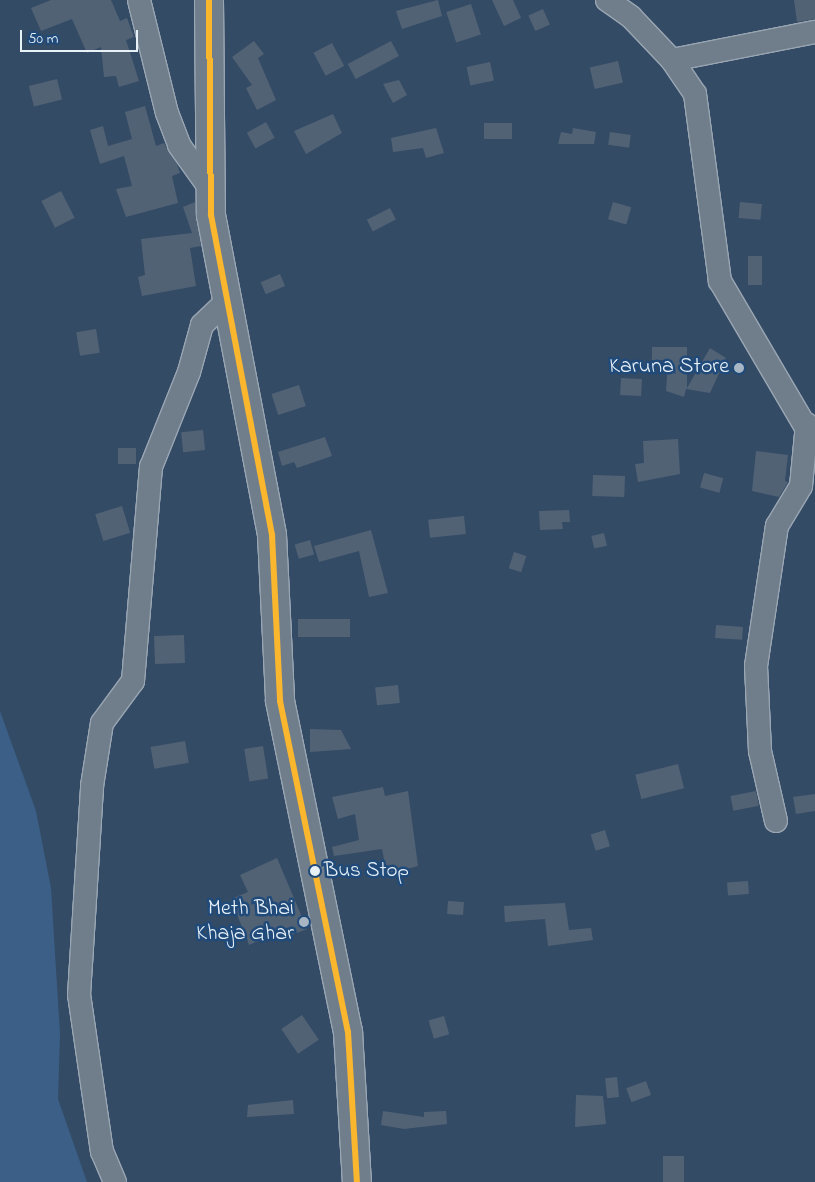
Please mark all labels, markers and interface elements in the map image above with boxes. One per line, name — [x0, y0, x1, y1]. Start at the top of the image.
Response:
scale bar — [22, 20, 140, 52]
text: 50 m — [28, 28, 58, 50]
place label: Karuna Store — [609, 355, 729, 381]
marker: Karuna Store — [733, 362, 745, 374]
place label: Bus Stop — [324, 858, 409, 884]
marker: Bus Stop — [310, 866, 320, 876]
place label: Meth Bhai Khaja Ghar — [196, 896, 294, 948]
marker: Meth Bhai Khaja Ghar — [298, 916, 310, 928]

